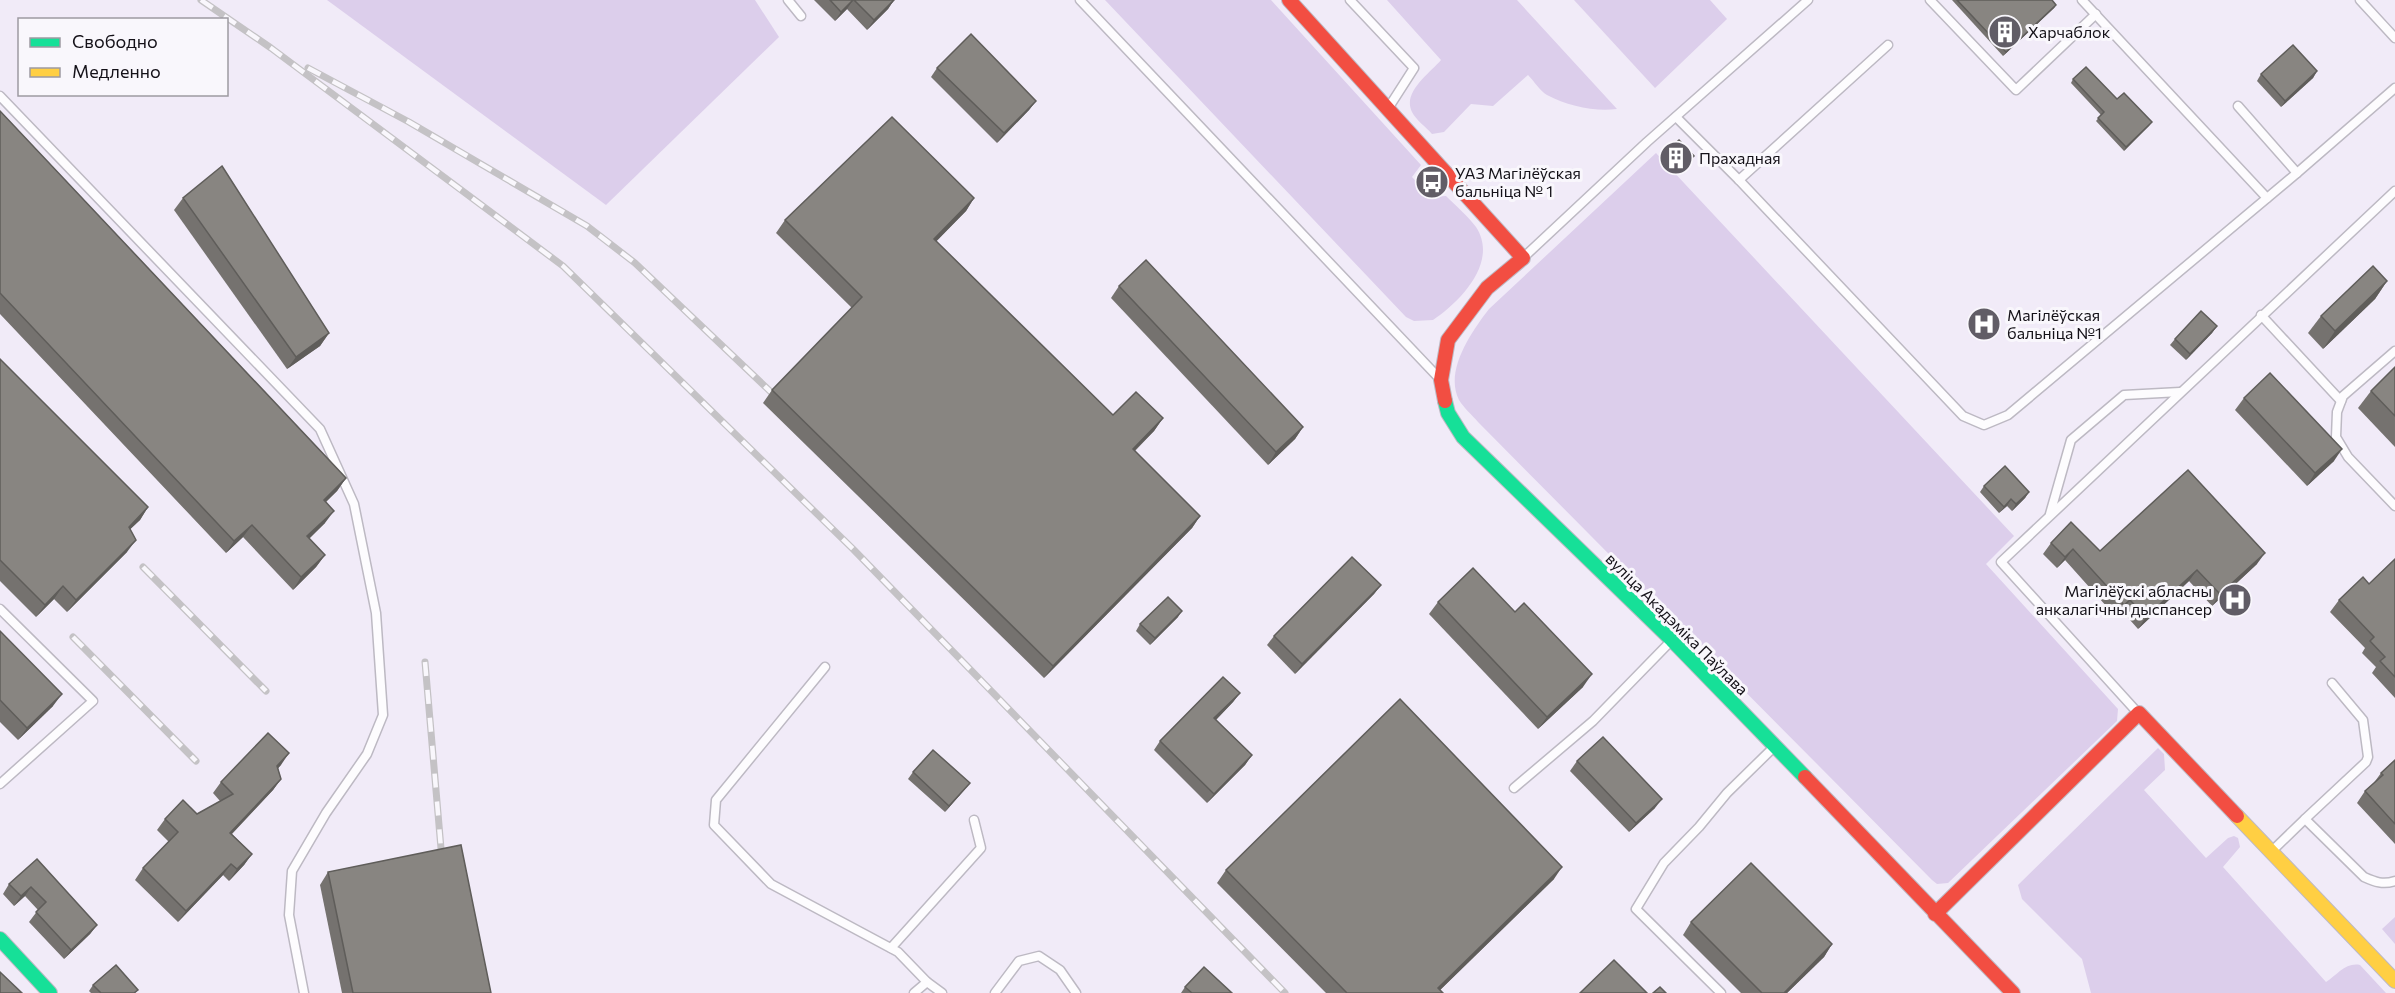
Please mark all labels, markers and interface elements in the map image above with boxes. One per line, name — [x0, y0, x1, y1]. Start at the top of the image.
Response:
building icon: Харчаблок — [1987, 14, 2023, 50]
legend — [18, 18, 228, 96]
place label: Харчаблок — [2028, 22, 2111, 41]
text: Свободно — [72, 30, 158, 52]
text: Медленно — [72, 60, 161, 82]
building icon: Прахадная — [1658, 140, 1694, 176]
place label: Прахадная — [1699, 148, 1781, 167]
place label: УАЗ Магілёўская бальніца № 1 — [1455, 163, 1581, 200]
bus stop icon: УАЗ Магілёўская бальніца № 1 — [1414, 164, 1450, 200]
place label: Магілёўская бальніца №1 — [2007, 305, 2102, 342]
hospital icon: Магілёўская бальніца №1 — [1966, 306, 2002, 342]
street label: вуліца Акадэміка Паўлава — [1602, 549, 1752, 699]
place label: Магілёўскі абласны анкалагічны дыспансер — [2036, 581, 2212, 618]
hospital icon: Магілёўскі абласны анкалагічны дыспансер — [2217, 582, 2253, 618]

